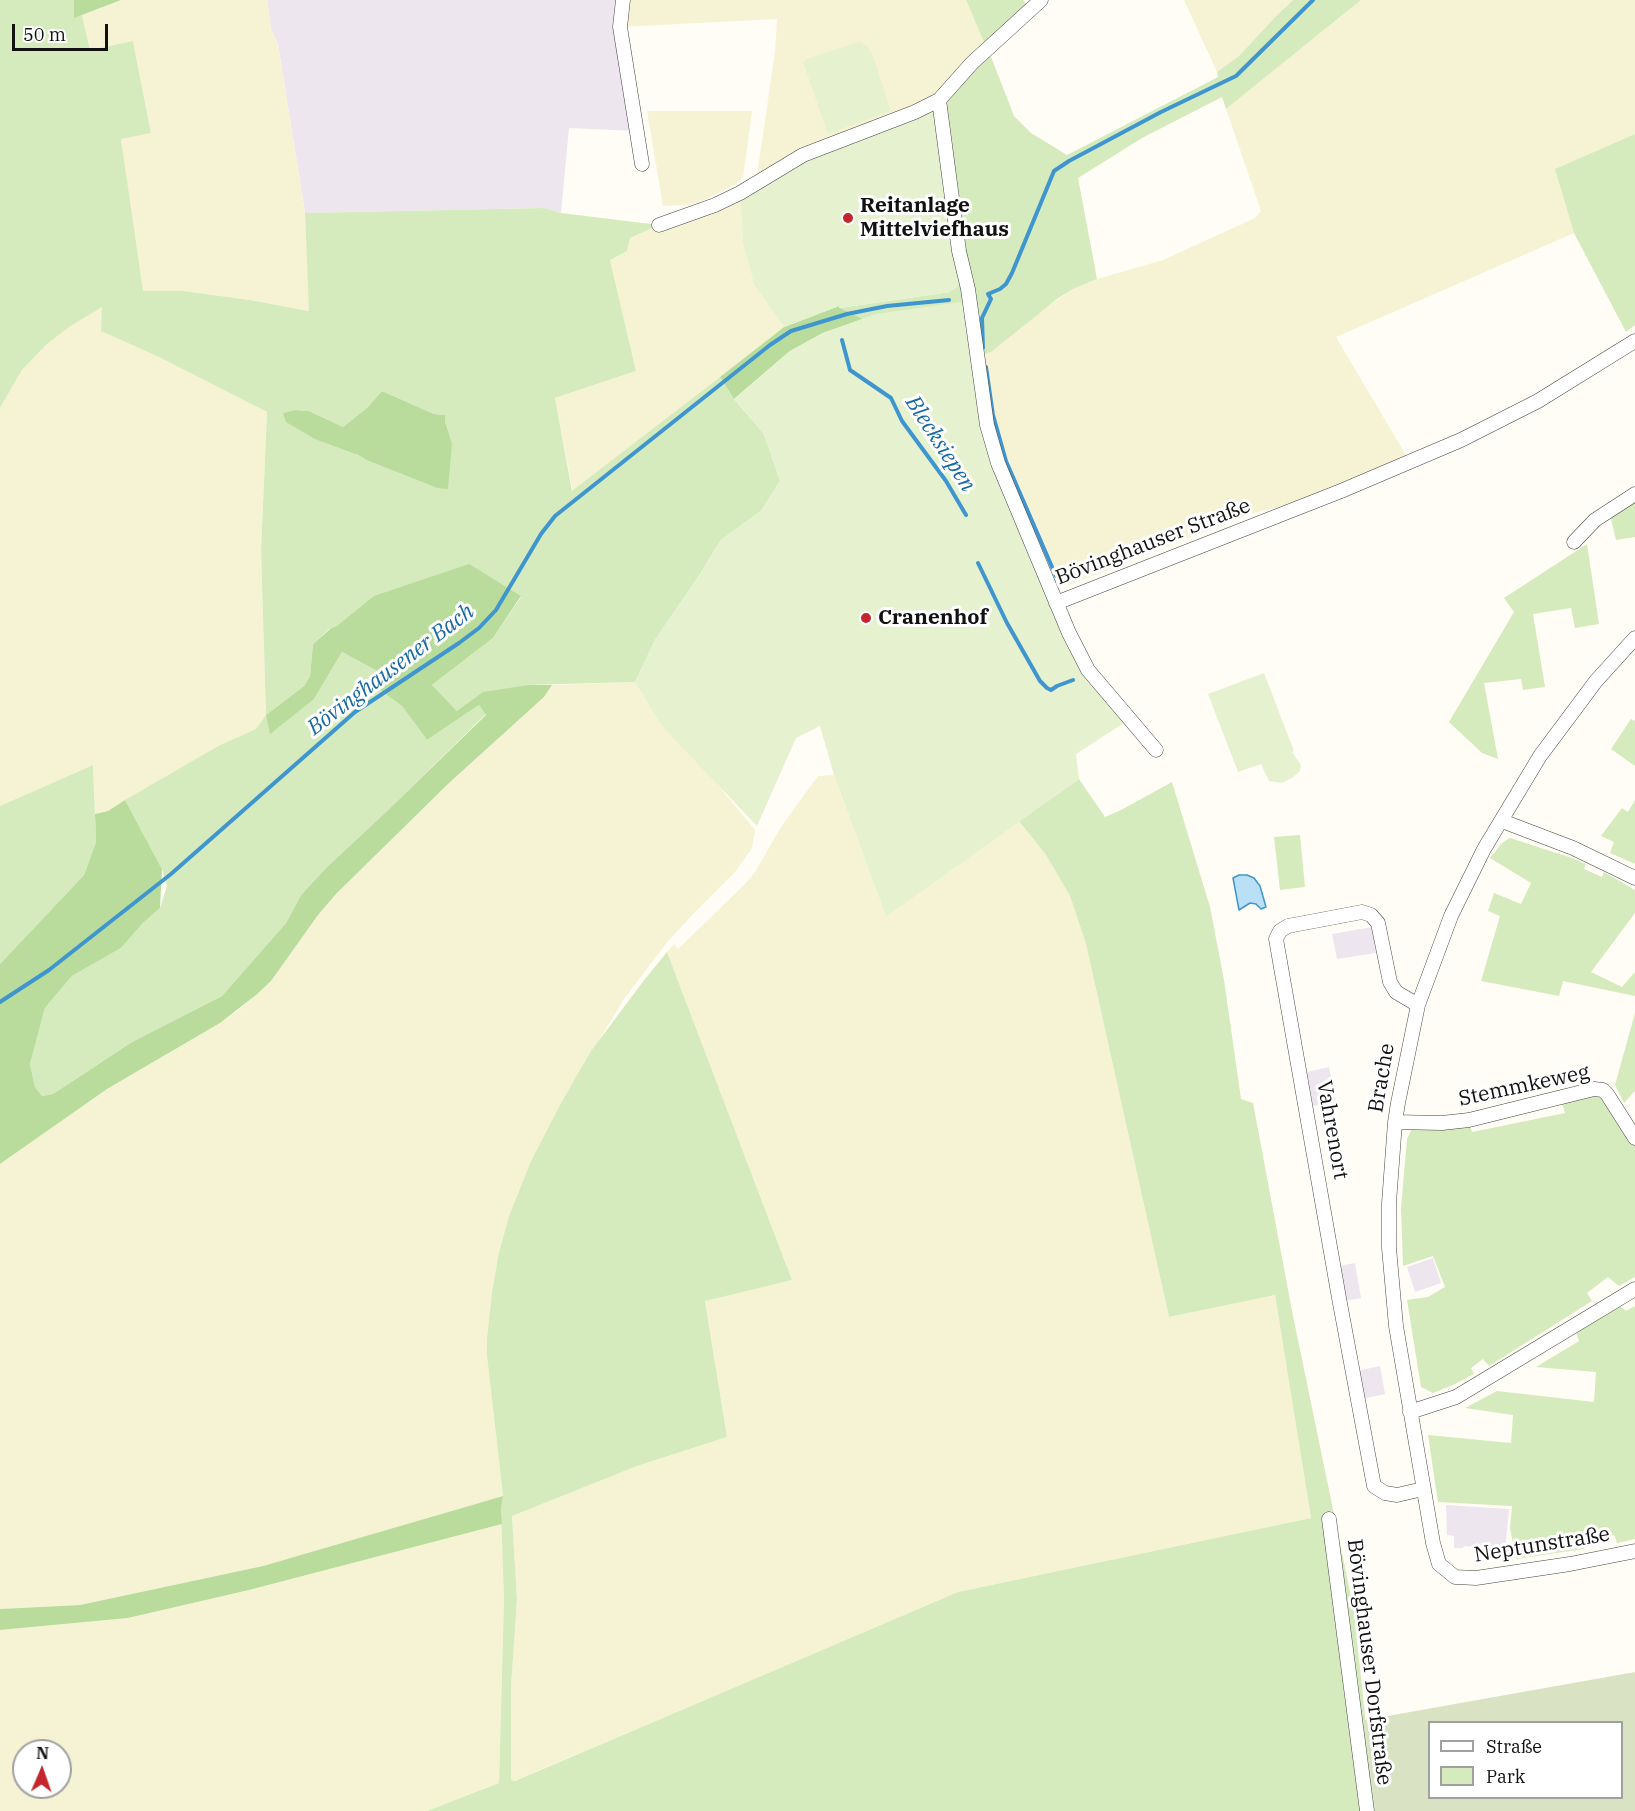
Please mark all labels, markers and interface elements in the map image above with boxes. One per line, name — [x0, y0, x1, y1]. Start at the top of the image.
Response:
scale bar — [15, 12, 111, 50]
text: 50 m — [23, 23, 66, 46]
place label: Reitanlage Mittelviefhaus — [860, 193, 1009, 243]
marker: Reitanlage Mittelviefhaus — [841, 211, 855, 225]
water label: Blecksiepen — [899, 391, 981, 497]
street label: Bövinghauser Straße — [1052, 493, 1254, 591]
water label: Bövinghausener Bach — [302, 599, 480, 741]
place label: Cranenhof — [878, 605, 988, 631]
marker: Cranenhof — [859, 611, 873, 625]
street label: Brache — [1364, 1041, 1400, 1115]
street label: Stemmkeweg — [1456, 1060, 1592, 1112]
street label: Vahrenort — [1311, 1079, 1353, 1181]
street label: Neptunstraße — [1472, 1522, 1612, 1568]
street label: Bövinghauser Dorfstraße — [1341, 1537, 1397, 1787]
legend — [1428, 1721, 1623, 1799]
text: Straße — [1486, 1735, 1542, 1758]
north arrow — [12, 1739, 72, 1799]
text: N — [36, 1743, 49, 1763]
text: Park — [1486, 1765, 1525, 1788]

